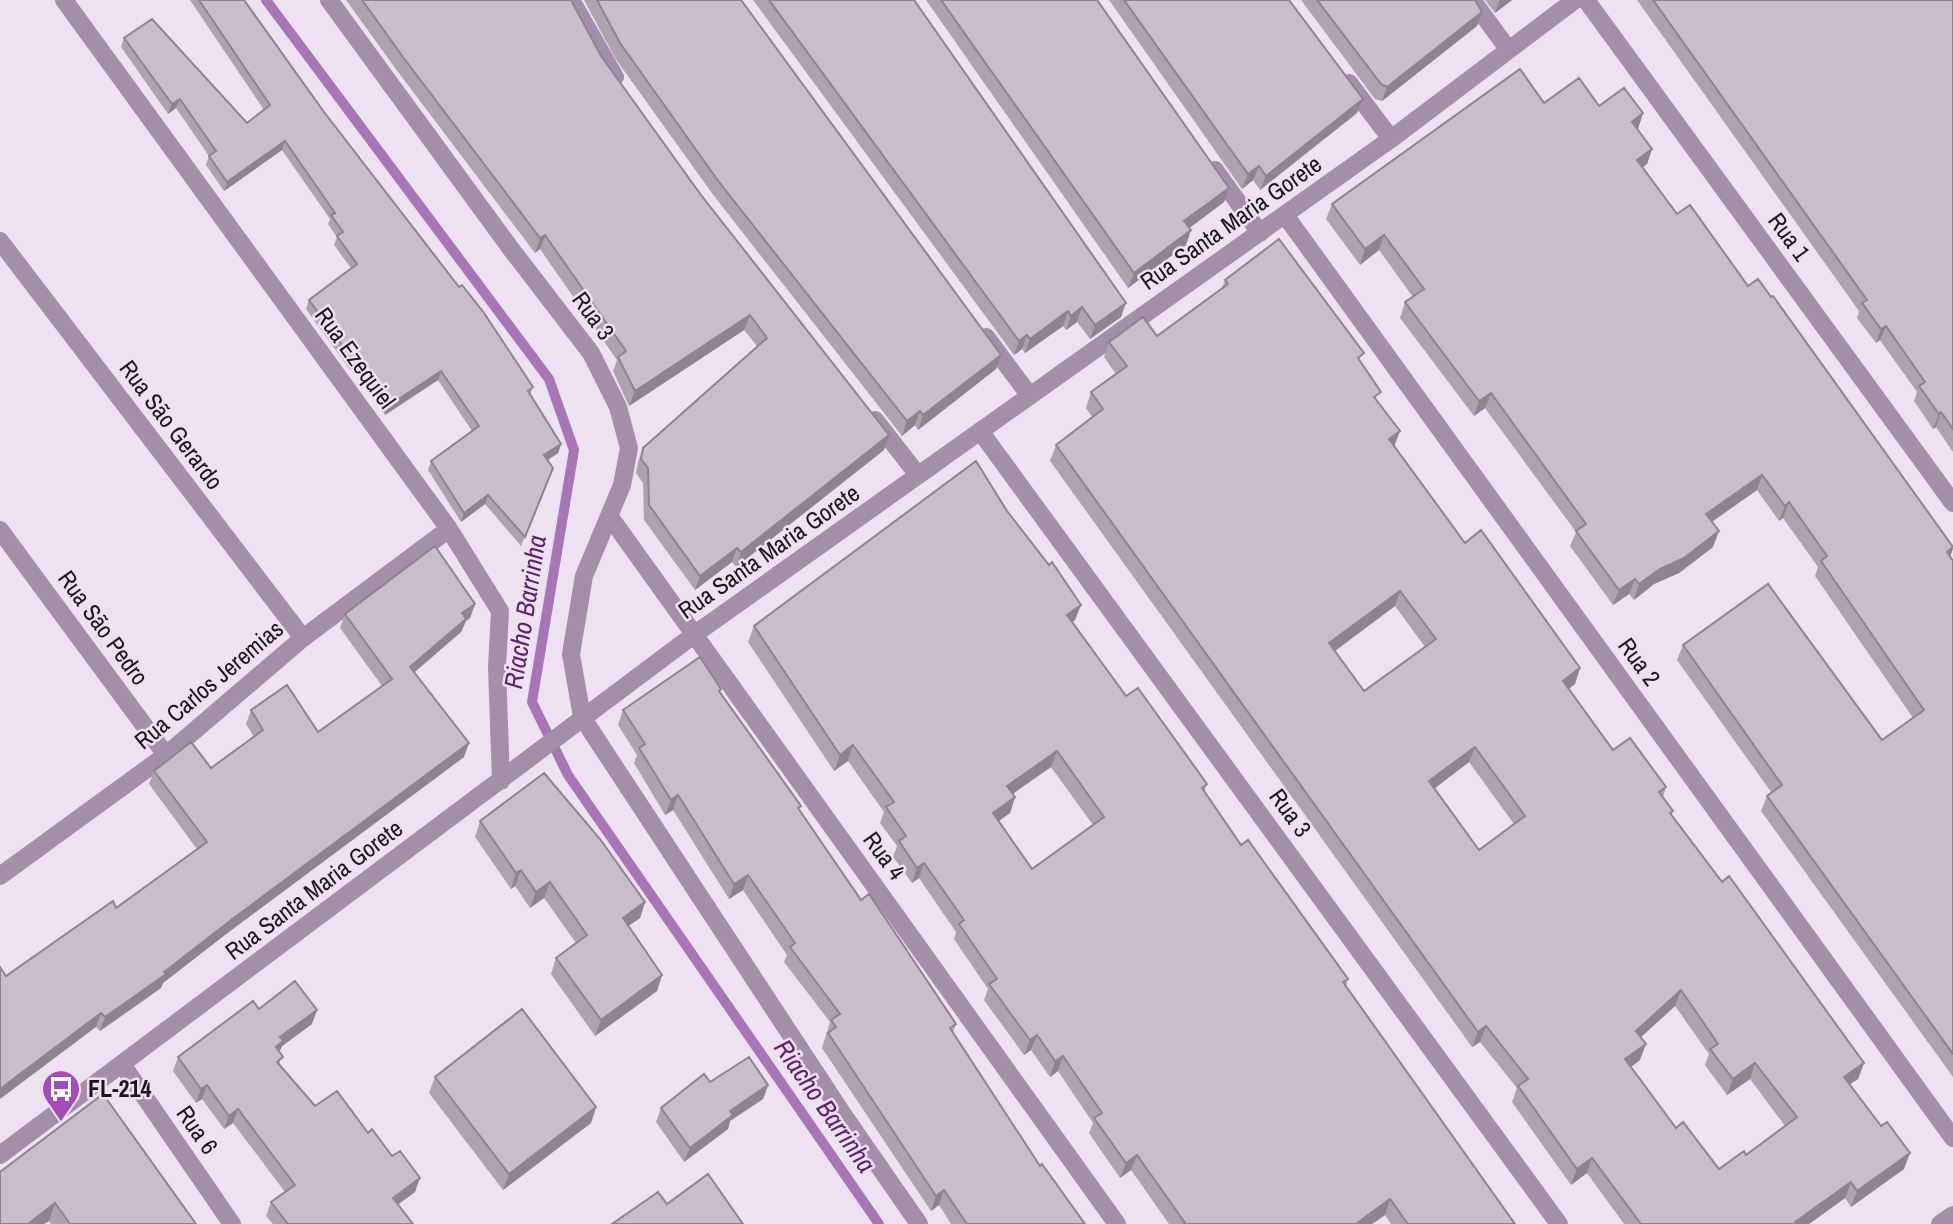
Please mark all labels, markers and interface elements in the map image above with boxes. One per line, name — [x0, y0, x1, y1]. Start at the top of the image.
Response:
street label: Rua Santa Maria Gorete — [1133, 148, 1327, 297]
street label: Rua 1 — [1761, 206, 1818, 267]
street label: Rua 3 — [565, 285, 622, 346]
street label: Rua Ezequiel — [308, 300, 403, 415]
street label: Rua São Gerardo — [113, 353, 231, 496]
street label: Rua Santa Maria Gorete — [671, 477, 865, 626]
water label: Riacho Barrinha — [495, 532, 554, 691]
street label: Rua São Pedro — [51, 564, 156, 691]
street label: Rua Carlos Jeremias — [127, 613, 289, 756]
street label: Rua 2 — [1611, 631, 1668, 692]
street label: Rua 3 — [1262, 782, 1319, 843]
street label: Rua Santa Maria Gorete — [218, 812, 409, 967]
street label: Rua 4 — [856, 825, 913, 886]
water label: Riacho Barrinha — [767, 1032, 884, 1179]
bus stop icon: FL-214 — [40, 1068, 82, 1123]
place label: FL-214 — [88, 1072, 151, 1104]
street label: Rua 6 — [170, 1099, 226, 1160]

